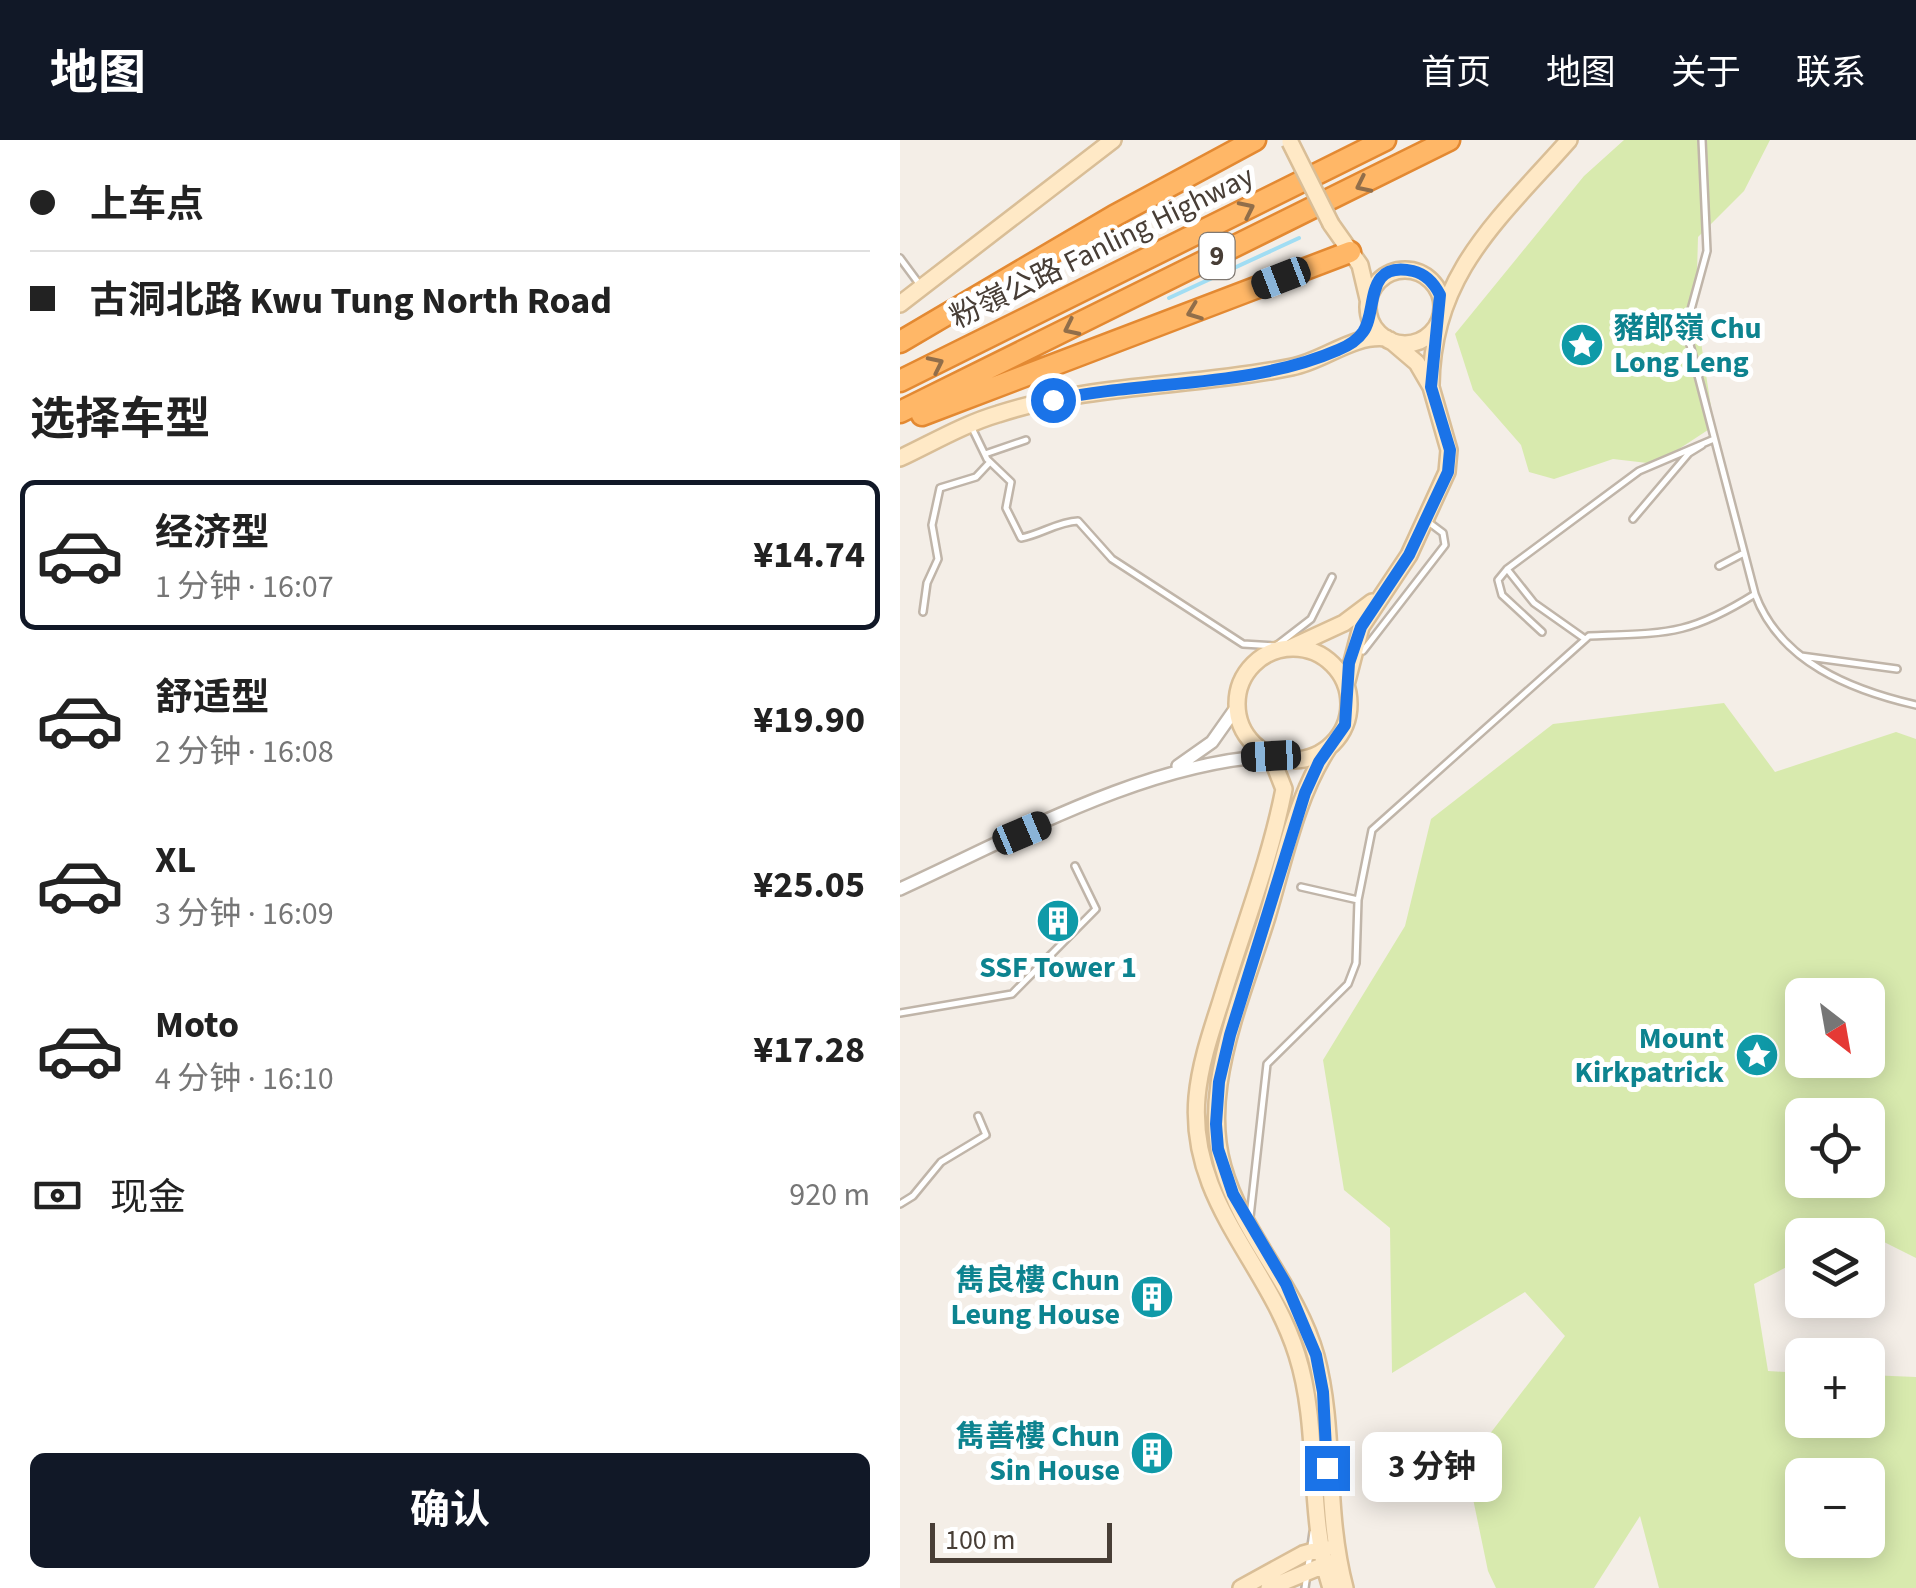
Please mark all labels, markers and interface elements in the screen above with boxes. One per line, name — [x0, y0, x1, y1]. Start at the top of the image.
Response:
text: 地图 — [50, 40, 146, 108]
text: 首页 — [1421, 48, 1491, 98]
text: 地图 — [1546, 48, 1616, 98]
text: 关于 — [1671, 48, 1741, 98]
text: 联系 — [1796, 48, 1866, 98]
street label: 粉嶺公路 Fanling Highway — [943, 155, 1261, 339]
one-way arrow — [1355, 172, 1373, 192]
text: 上车点 — [90, 178, 204, 232]
one-way arrow — [1236, 202, 1254, 221]
road number: 9 — [1200, 233, 1234, 279]
car — [1248, 253, 1314, 303]
text: 古洞北路 Kwu Tung North Road — [90, 274, 612, 328]
one-way arrow — [1186, 301, 1203, 321]
place label: 豬郎嶺 Chu Long Leng — [1614, 307, 1762, 384]
one-way arrow — [1063, 316, 1081, 336]
place icon: 豬郎嶺 Chu Long Leng — [1559, 322, 1605, 368]
one-way arrow — [925, 356, 943, 376]
route start — [1031, 378, 1076, 423]
text: 选择车型 — [30, 388, 210, 452]
text: 经济型 — [155, 506, 269, 560]
icon: car — [35, 510, 125, 600]
text: ¥14.74 — [753, 528, 865, 582]
text: 1 分钟 · 16:07 — [155, 564, 334, 610]
text: 舒适型 — [155, 671, 269, 725]
icon: car — [35, 675, 125, 765]
text: ¥19.90 — [753, 693, 865, 747]
text: 2 分钟 · 16:08 — [155, 729, 334, 775]
car — [1240, 739, 1302, 773]
car — [989, 807, 1055, 859]
text: XL — [155, 833, 196, 887]
icon: car — [35, 840, 125, 930]
text: ¥25.05 — [753, 858, 865, 912]
text: 3 分钟 · 16:09 — [155, 891, 334, 937]
building icon: SSF Tower 1 — [1035, 898, 1081, 944]
place label: SSF Tower 1 — [979, 946, 1137, 989]
north arrow — [1785, 978, 1885, 1078]
map controls — [1785, 978, 1885, 1558]
text: Moto — [155, 998, 239, 1052]
icon: car — [35, 1005, 125, 1095]
place label: Mount Kirkpatrick — [1575, 1017, 1725, 1094]
text: ¥17.28 — [753, 1023, 865, 1077]
place icon: Mount Kirkpatrick — [1734, 1032, 1780, 1078]
text: 4 分钟 · 16:10 — [155, 1056, 334, 1102]
button: locate — [1785, 1098, 1885, 1198]
icon: cash — [30, 1168, 85, 1223]
text: 现金 — [110, 1171, 186, 1225]
text: 920 m — [789, 1172, 870, 1218]
button: layers — [1785, 1218, 1885, 1318]
place label: 雋良樓 Chun Leung House — [950, 1259, 1120, 1336]
building icon: 雋良樓 Chun Leung House — [1129, 1274, 1175, 1320]
button: + — [1785, 1338, 1885, 1438]
place label: 雋善樓 Chun Sin House — [955, 1415, 1120, 1492]
building icon: 雋善樓 Chun Sin House — [1129, 1430, 1175, 1476]
callout: 3 分钟 — [1362, 1433, 1502, 1503]
text: 3 分钟 — [1388, 1444, 1476, 1490]
route end — [1305, 1446, 1350, 1491]
button: 确认 — [30, 1453, 870, 1568]
button: − — [1785, 1458, 1885, 1558]
scale bar — [930, 1518, 1112, 1562]
text: 100 m — [945, 1520, 1016, 1560]

